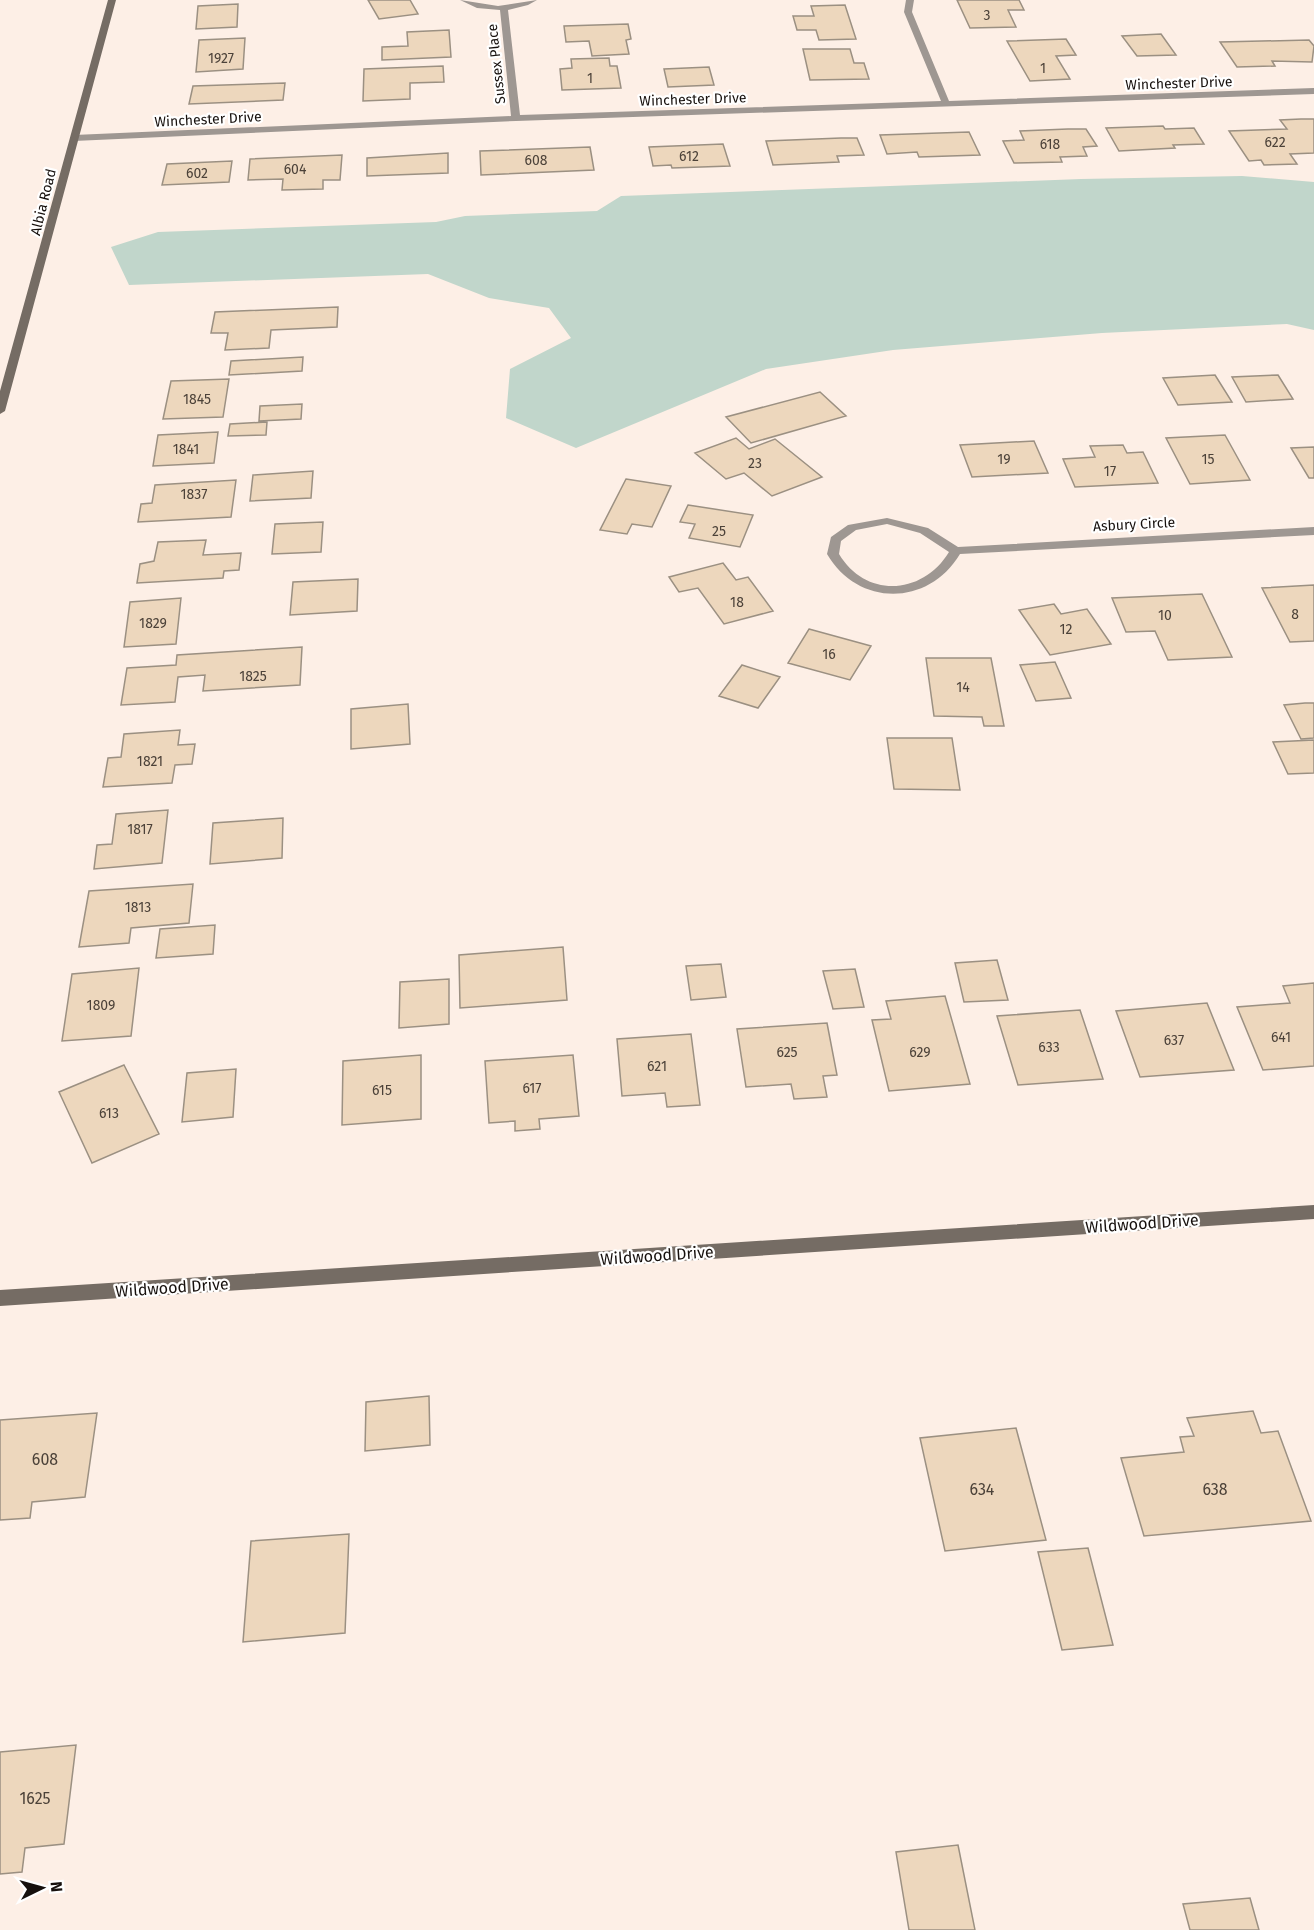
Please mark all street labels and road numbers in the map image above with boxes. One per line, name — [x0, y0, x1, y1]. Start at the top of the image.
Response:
street label: Sussex Place — [484, 23, 509, 105]
street label: Winchester Drive — [1125, 73, 1233, 94]
street label: Winchester Drive — [639, 89, 747, 110]
street label: Winchester Drive — [154, 108, 262, 131]
street label: Albia Road — [27, 167, 60, 237]
street label: Asbury Circle — [1093, 514, 1175, 535]
street label: Wildwood Drive — [1085, 1210, 1199, 1237]
street label: Wildwood Drive — [600, 1242, 714, 1269]
street label: Wildwood Drive — [115, 1274, 229, 1301]

